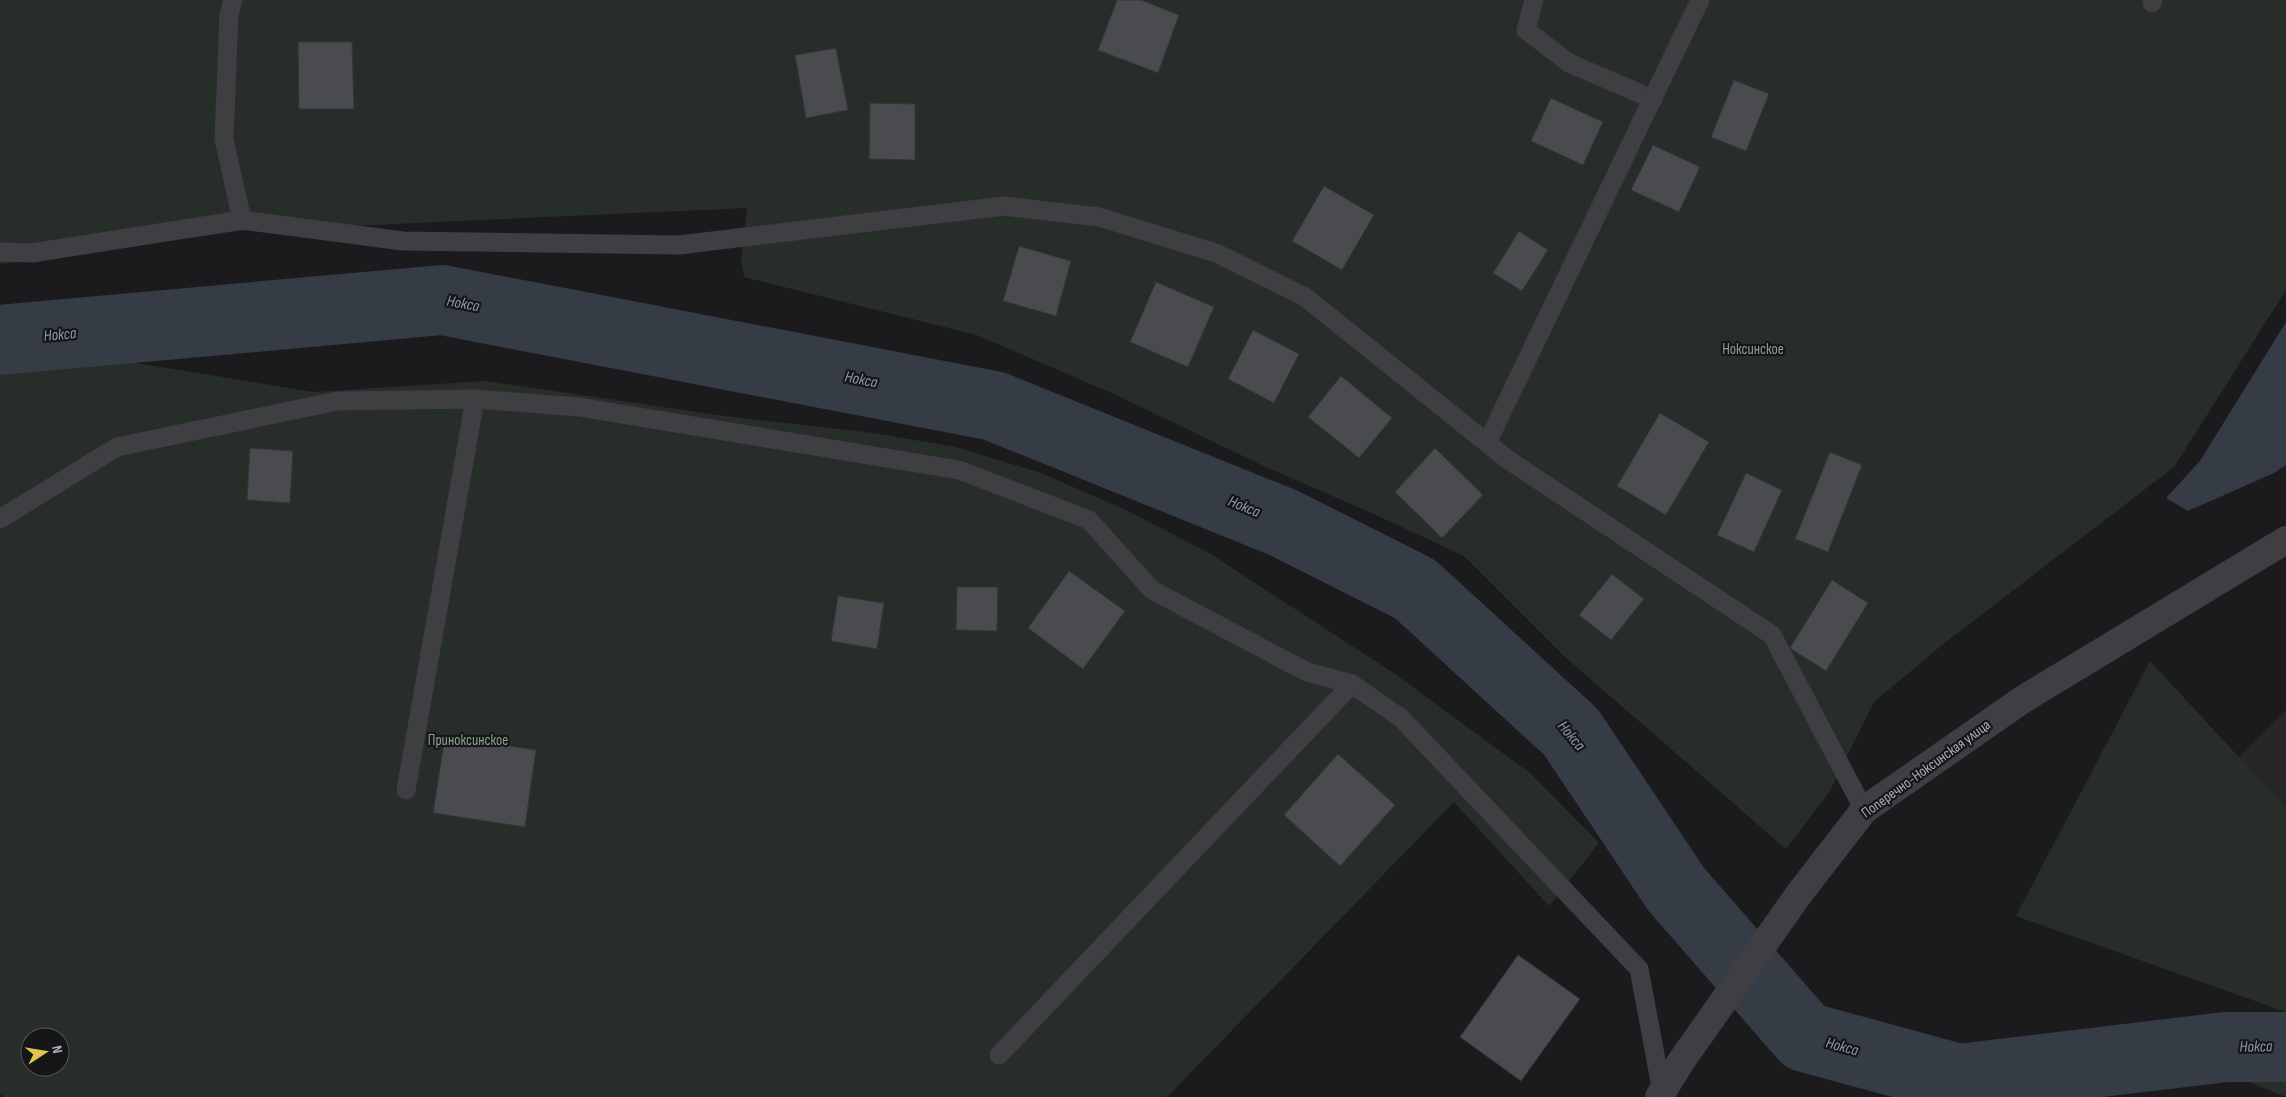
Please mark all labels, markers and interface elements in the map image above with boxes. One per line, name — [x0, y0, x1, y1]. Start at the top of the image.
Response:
water label: Нокса — [445, 292, 481, 316]
water label: Нокса — [43, 324, 78, 346]
park label: Ноксинское — [1722, 340, 1784, 359]
water label: Нокса — [843, 368, 880, 393]
water label: Нокса — [1225, 492, 1263, 522]
street label: Поперечно-Ноксинская улица — [1858, 716, 1995, 822]
water label: Нокса — [1553, 717, 1589, 755]
park label: Приноксинское — [428, 731, 508, 750]
north arrow — [20, 1027, 70, 1077]
water label: Нокса — [1824, 1034, 1861, 1061]
water label: Нокса — [2239, 1037, 2273, 1057]
text: N — [48, 1044, 66, 1055]

